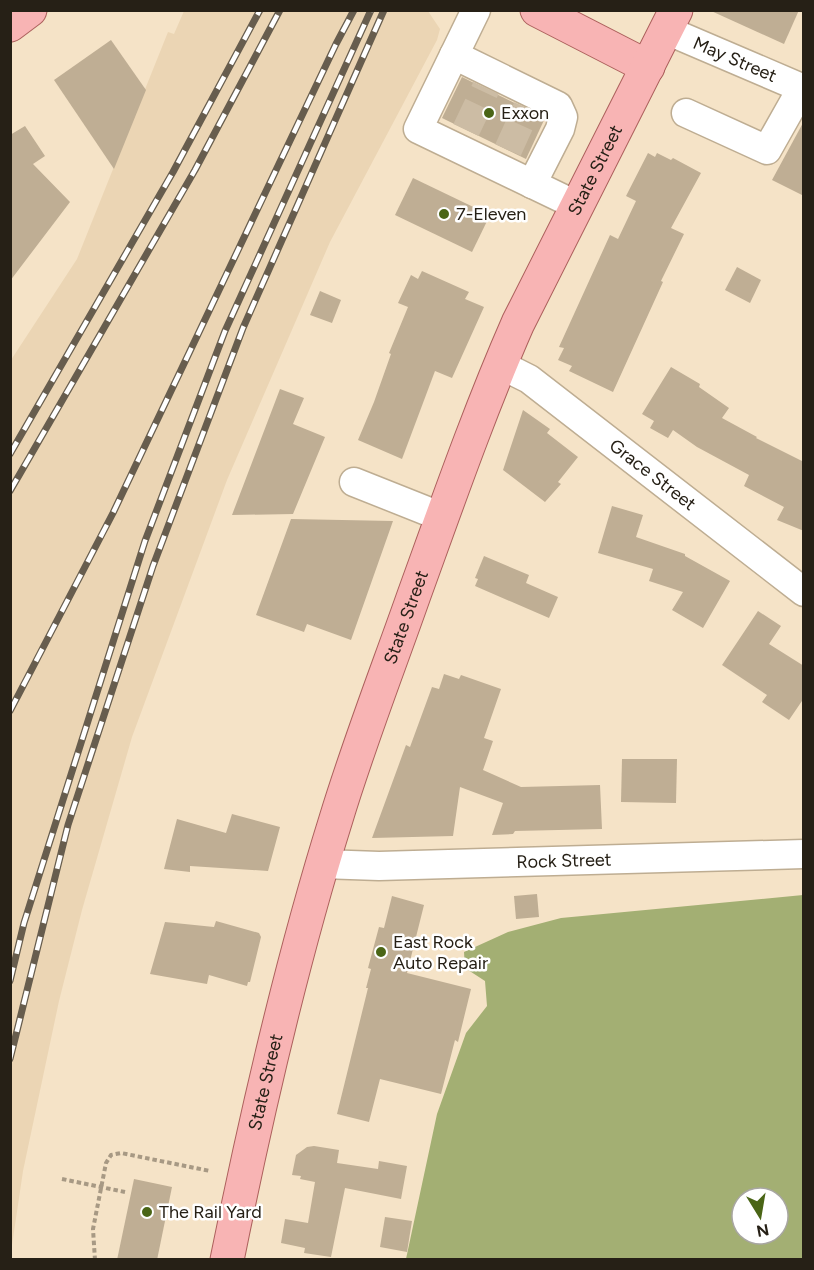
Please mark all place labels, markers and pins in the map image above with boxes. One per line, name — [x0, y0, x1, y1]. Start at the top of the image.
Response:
place label: Exxon — [501, 102, 549, 124]
marker: Exxon — [482, 106, 496, 120]
place label: 7-Eleven — [456, 203, 526, 225]
marker: 7-Eleven — [437, 207, 451, 221]
place label: East Rock Auto Repair — [393, 931, 488, 974]
marker: East Rock Auto Repair — [374, 945, 388, 959]
place label: The Rail Yard — [159, 1201, 262, 1223]
marker: The Rail Yard — [140, 1205, 154, 1219]

